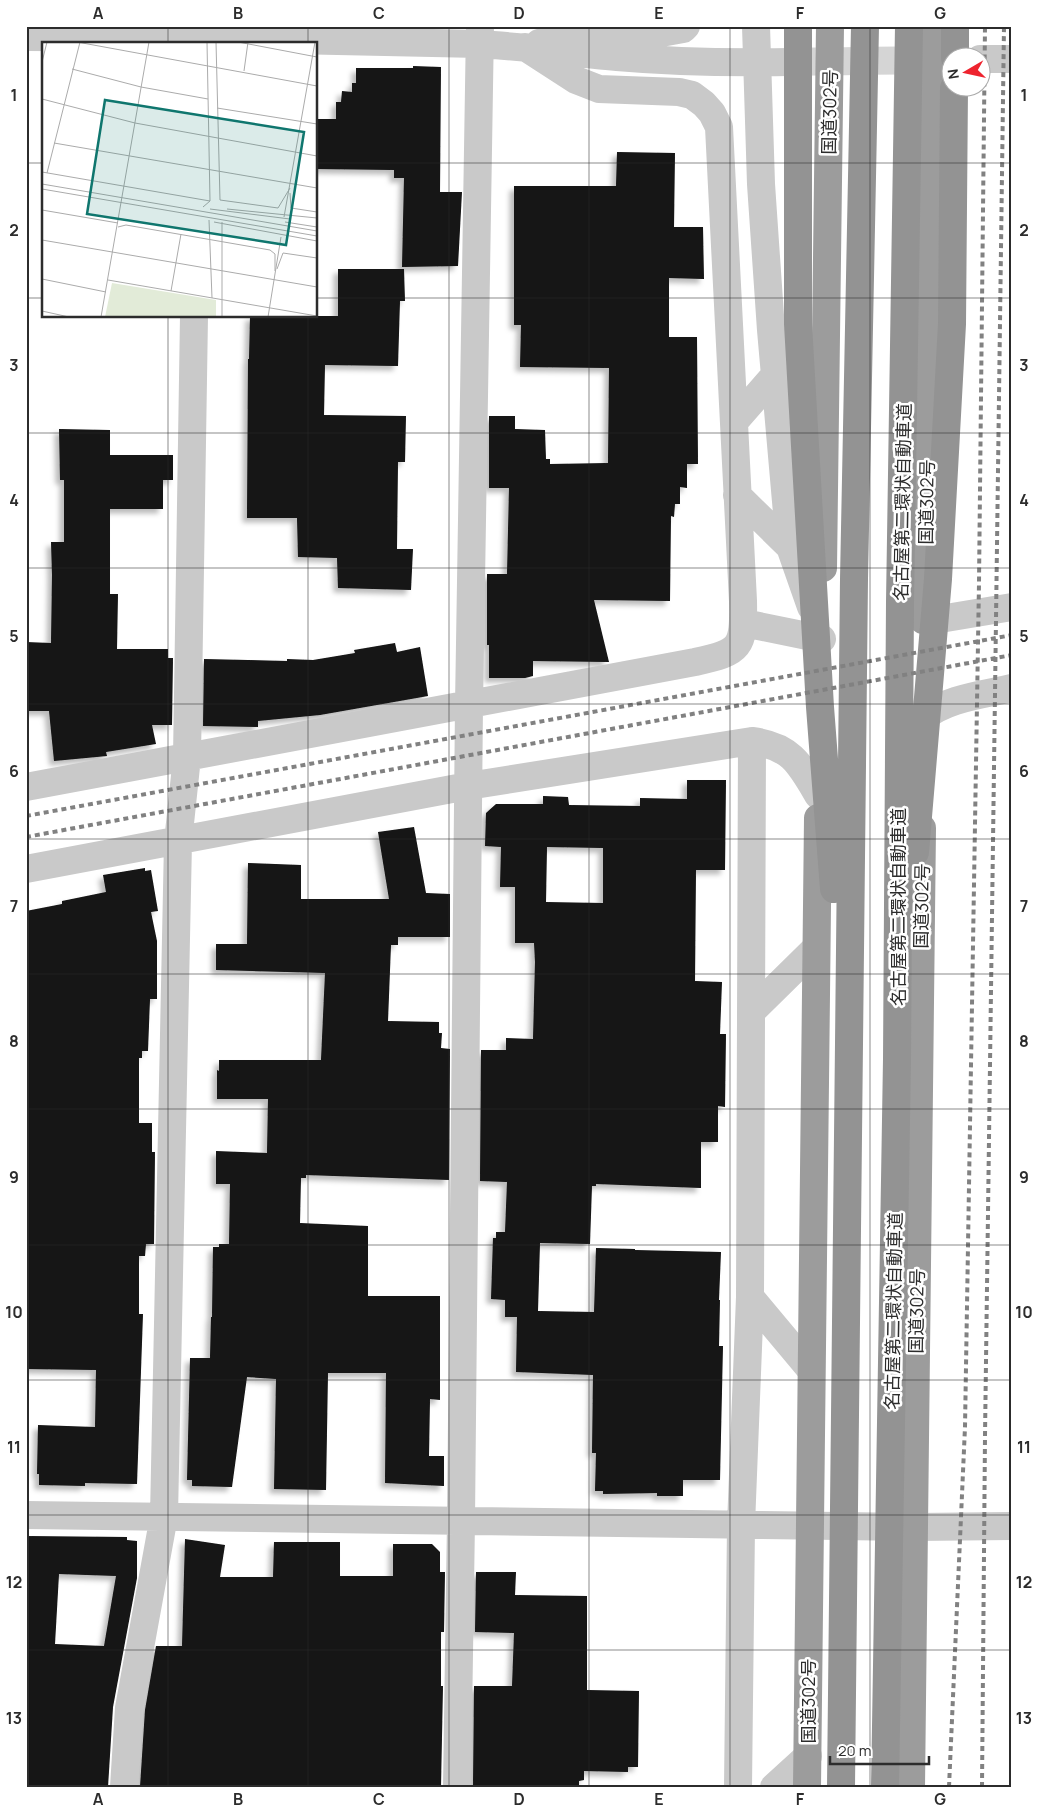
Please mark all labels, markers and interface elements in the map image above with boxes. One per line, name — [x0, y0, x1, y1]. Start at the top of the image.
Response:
text: A — [93, 2, 104, 24]
text: B — [233, 2, 243, 24]
text: C — [373, 2, 385, 24]
text: D — [513, 2, 525, 24]
text: E — [654, 2, 664, 24]
text: F — [796, 2, 805, 24]
text: G — [934, 2, 946, 24]
inset map — [42, 42, 318, 318]
north arrow — [940, 48, 990, 98]
text: N — [942, 68, 963, 81]
street label: 国道302号 — [816, 69, 842, 155]
text: 1 — [10, 84, 18, 106]
text: 1 — [1020, 84, 1028, 106]
text: 2 — [9, 219, 19, 241]
text: 2 — [1019, 219, 1029, 241]
text: 3 — [9, 354, 19, 376]
text: 3 — [1019, 354, 1029, 376]
street label: 名古屋第二環状自動車道 — [888, 403, 916, 601]
street label: 国道302号 — [913, 459, 939, 545]
text: 4 — [9, 489, 19, 511]
text: 4 — [1019, 489, 1029, 511]
text: 5 — [9, 625, 19, 647]
text: 5 — [1019, 625, 1029, 647]
text: 6 — [9, 760, 19, 782]
text: 6 — [1019, 760, 1029, 782]
street label: 名古屋第二環状自動車道 — [886, 808, 910, 1006]
street label: 国道302号 — [908, 863, 934, 949]
text: 7 — [10, 895, 18, 917]
text: 7 — [1020, 895, 1028, 917]
text: 8 — [9, 1030, 19, 1052]
text: 8 — [1019, 1030, 1029, 1052]
text: 9 — [9, 1166, 19, 1188]
text: 9 — [1019, 1166, 1029, 1188]
street label: 名古屋第二環状自動車道 — [879, 1212, 907, 1410]
street label: 国道302号 — [903, 1268, 929, 1354]
text: 10 — [5, 1301, 23, 1323]
text: 10 — [1015, 1301, 1033, 1323]
text: 11 — [7, 1436, 21, 1458]
text: 11 — [1017, 1436, 1031, 1458]
text: 12 — [6, 1571, 22, 1593]
text: 12 — [1016, 1571, 1032, 1593]
street label: 国道302号 — [796, 1658, 820, 1744]
text: 13 — [6, 1707, 22, 1729]
text: 13 — [1016, 1707, 1032, 1729]
scale bar — [830, 1733, 929, 1765]
text: 20 m — [838, 1740, 871, 1761]
text: A — [93, 1788, 104, 1810]
text: B — [233, 1788, 243, 1810]
text: C — [373, 1788, 385, 1810]
text: D — [513, 1788, 525, 1810]
text: E — [654, 1788, 664, 1810]
text: F — [796, 1788, 805, 1810]
text: G — [934, 1788, 946, 1810]

